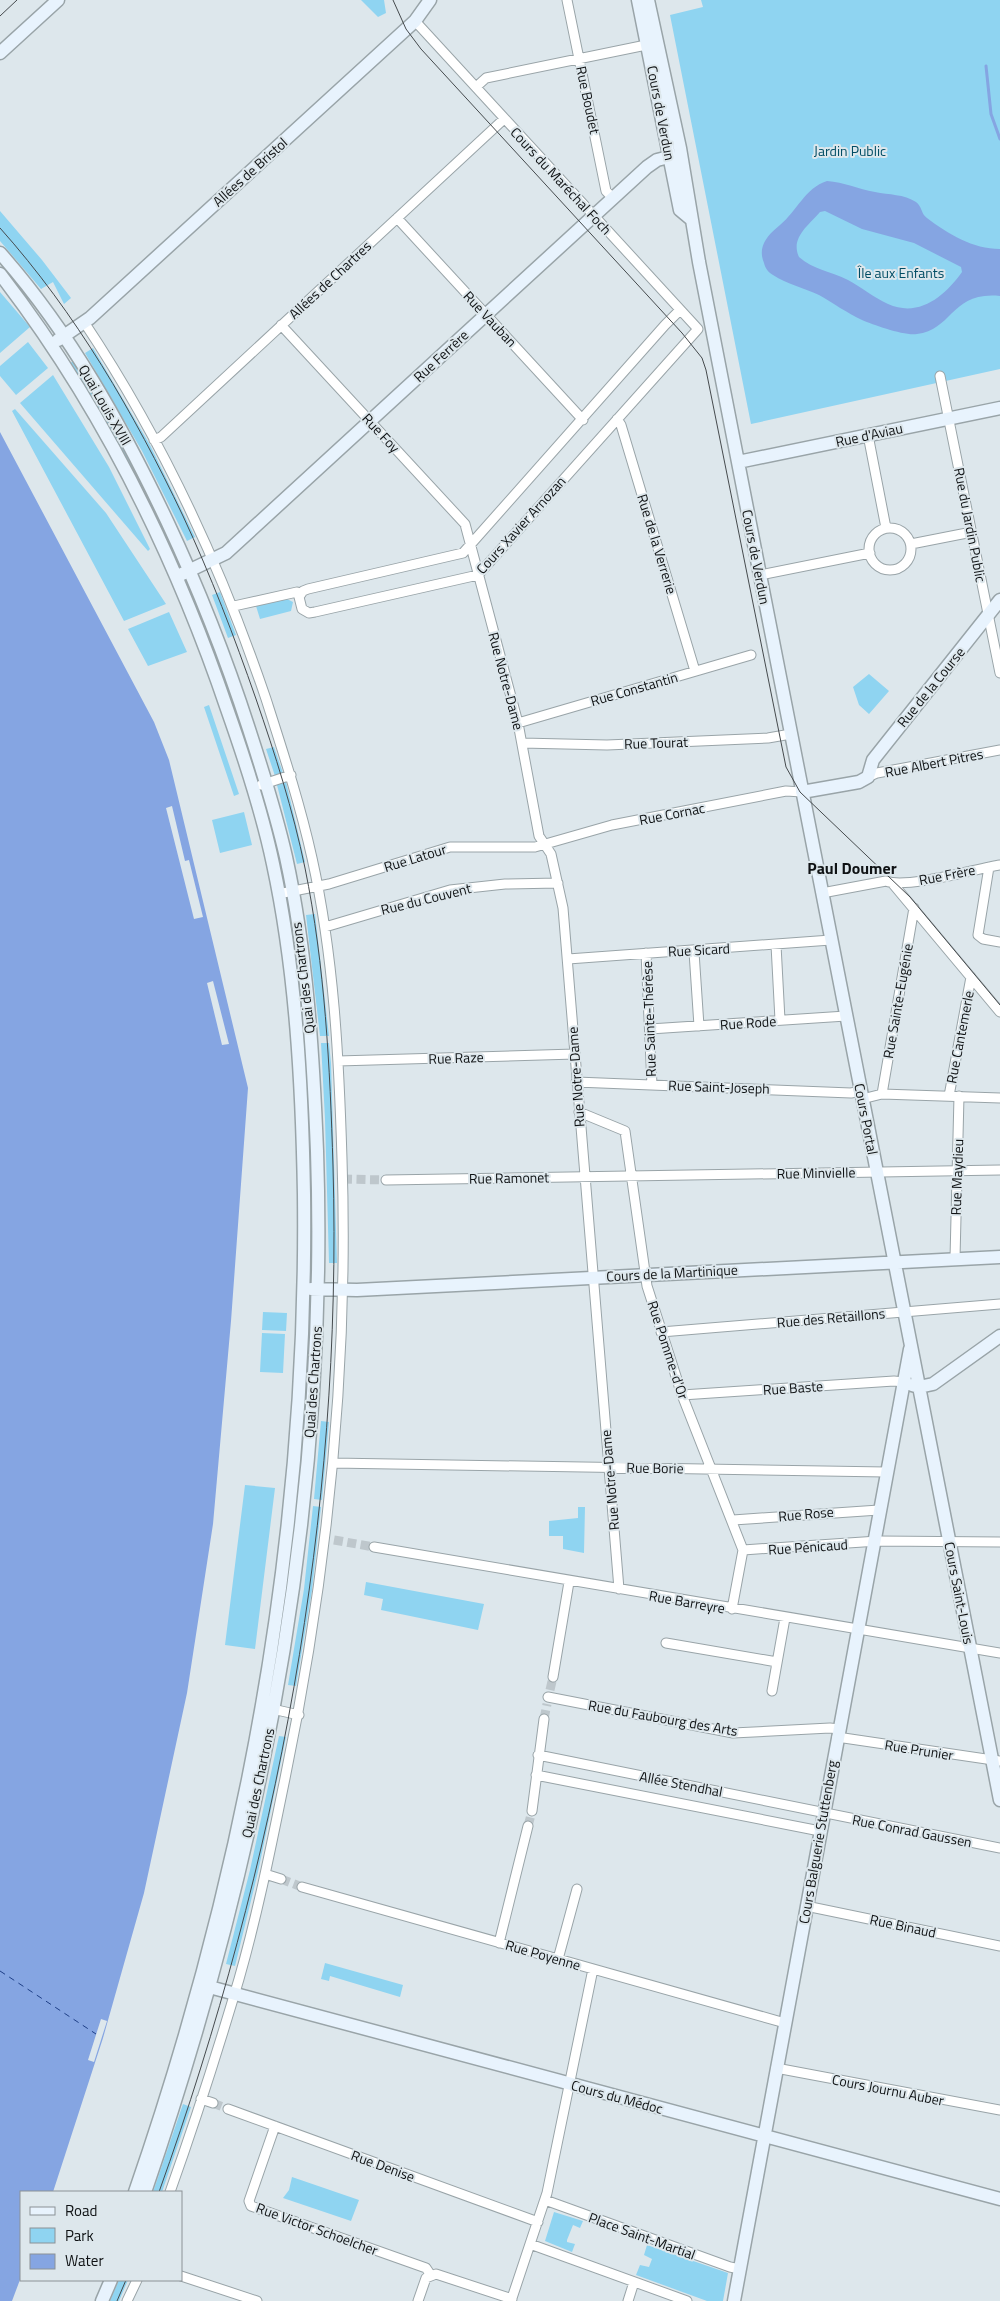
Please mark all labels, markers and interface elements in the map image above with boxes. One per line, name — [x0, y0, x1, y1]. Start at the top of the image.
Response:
street label: Rue Boudet — [571, 64, 606, 136]
street label: Cours de Verdun — [642, 64, 681, 162]
street label: Cours du Maréchal Foch — [506, 122, 617, 239]
street label: Allées de Bristol — [207, 132, 292, 211]
park label: Jardin Public — [814, 140, 886, 161]
street label: Allées de Chartres — [284, 236, 376, 324]
park label: Île aux Enfants — [857, 262, 944, 283]
street label: Rue Vauban — [459, 286, 522, 352]
street label: Rue Ferrère — [408, 325, 473, 387]
street label: Quai Louis XVIII — [74, 360, 137, 449]
street label: Rue Foy — [358, 408, 405, 457]
street label: Rue d'Aviau — [833, 417, 904, 452]
street label: Rue du Jardin Public — [949, 466, 992, 584]
street label: Cours Xavier Arnozan — [471, 471, 570, 578]
street label: Rue de la Verrerie — [632, 491, 683, 596]
street label: Cours de Verdun — [737, 508, 776, 606]
street label: Rue Notre-Dame — [483, 630, 530, 732]
street label: Rue de la Course — [892, 642, 970, 731]
street label: Rue Constantin — [588, 666, 680, 711]
street label: Rue Tourat — [624, 731, 688, 754]
street label: Rue Albert Pitres — [883, 743, 985, 782]
street label: Rue Cornac — [637, 797, 707, 830]
street label: Rue Latour — [381, 838, 449, 877]
district label: Paul Doumer — [807, 856, 897, 880]
street label: Rue Frère — [917, 859, 977, 890]
street label: Rue du Couvent — [378, 877, 473, 920]
street label: Quai des Chartrons — [285, 921, 320, 1035]
street label: Rue Sicard — [667, 937, 730, 962]
street label: Rue Sainte-Eugénie — [877, 942, 918, 1060]
street label: Rue Sainte-Thérèse — [636, 961, 661, 1077]
street label: Rue Cantemerle — [940, 989, 979, 1085]
street label: Rue Rode — [719, 1010, 777, 1035]
street label: Rue Notre-Dame — [562, 1026, 589, 1128]
street label: Rue Raze — [428, 1046, 484, 1069]
street label: Rue Saint-Joseph — [668, 1074, 770, 1099]
street label: Cours Portal — [849, 1081, 884, 1156]
street label: Rue Maydieu — [945, 1138, 968, 1216]
street label: Rue Minvielle — [776, 1161, 856, 1184]
street label: Rue Ramonet — [469, 1166, 549, 1189]
street label: Cours de la Martinique — [606, 1259, 738, 1286]
street label: Rue Pomme-d'Or — [643, 1298, 694, 1402]
street label: Rue des Retaillons — [776, 1302, 886, 1333]
street label: Quai des Chartrons — [298, 1325, 327, 1439]
street label: Rue Baste — [762, 1375, 824, 1400]
street label: Rue Notre-Dame — [595, 1429, 624, 1531]
street label: Rue Borie — [626, 1457, 684, 1478]
street label: Rue Rose — [777, 1501, 835, 1526]
street label: Rue Pénicaud — [767, 1533, 849, 1560]
street label: Cours Saint-Louis — [939, 1540, 980, 1646]
street label: Rue Barreyre — [647, 1584, 727, 1619]
street label: Rue du Faubourg des Arts — [587, 1694, 739, 1741]
street label: Quai des Chartrons — [236, 1726, 279, 1840]
street label: Rue Prunier — [883, 1734, 955, 1765]
street label: Cours Balguerie Stuttenberg — [793, 1758, 842, 1925]
street label: Allée Stendhal — [638, 1765, 724, 1802]
street label: Rue Conrad Gaussen — [850, 1809, 974, 1852]
street label: Rue Binaud — [868, 1908, 938, 1943]
street label: Rue Poyenne — [503, 1934, 583, 1975]
street label: Cours Journu Auber — [830, 2068, 946, 2111]
street label: Cours du Médoc — [569, 2074, 665, 2119]
street label: Rue Denise — [348, 2144, 418, 2187]
legend — [20, 2191, 182, 2281]
street label: Rue Victor Schoelcher — [253, 2197, 381, 2260]
text: Road — [65, 2199, 97, 2222]
street label: Place Saint-Martial — [586, 2206, 699, 2265]
text: Park — [65, 2224, 94, 2247]
text: Water — [65, 2249, 104, 2272]

